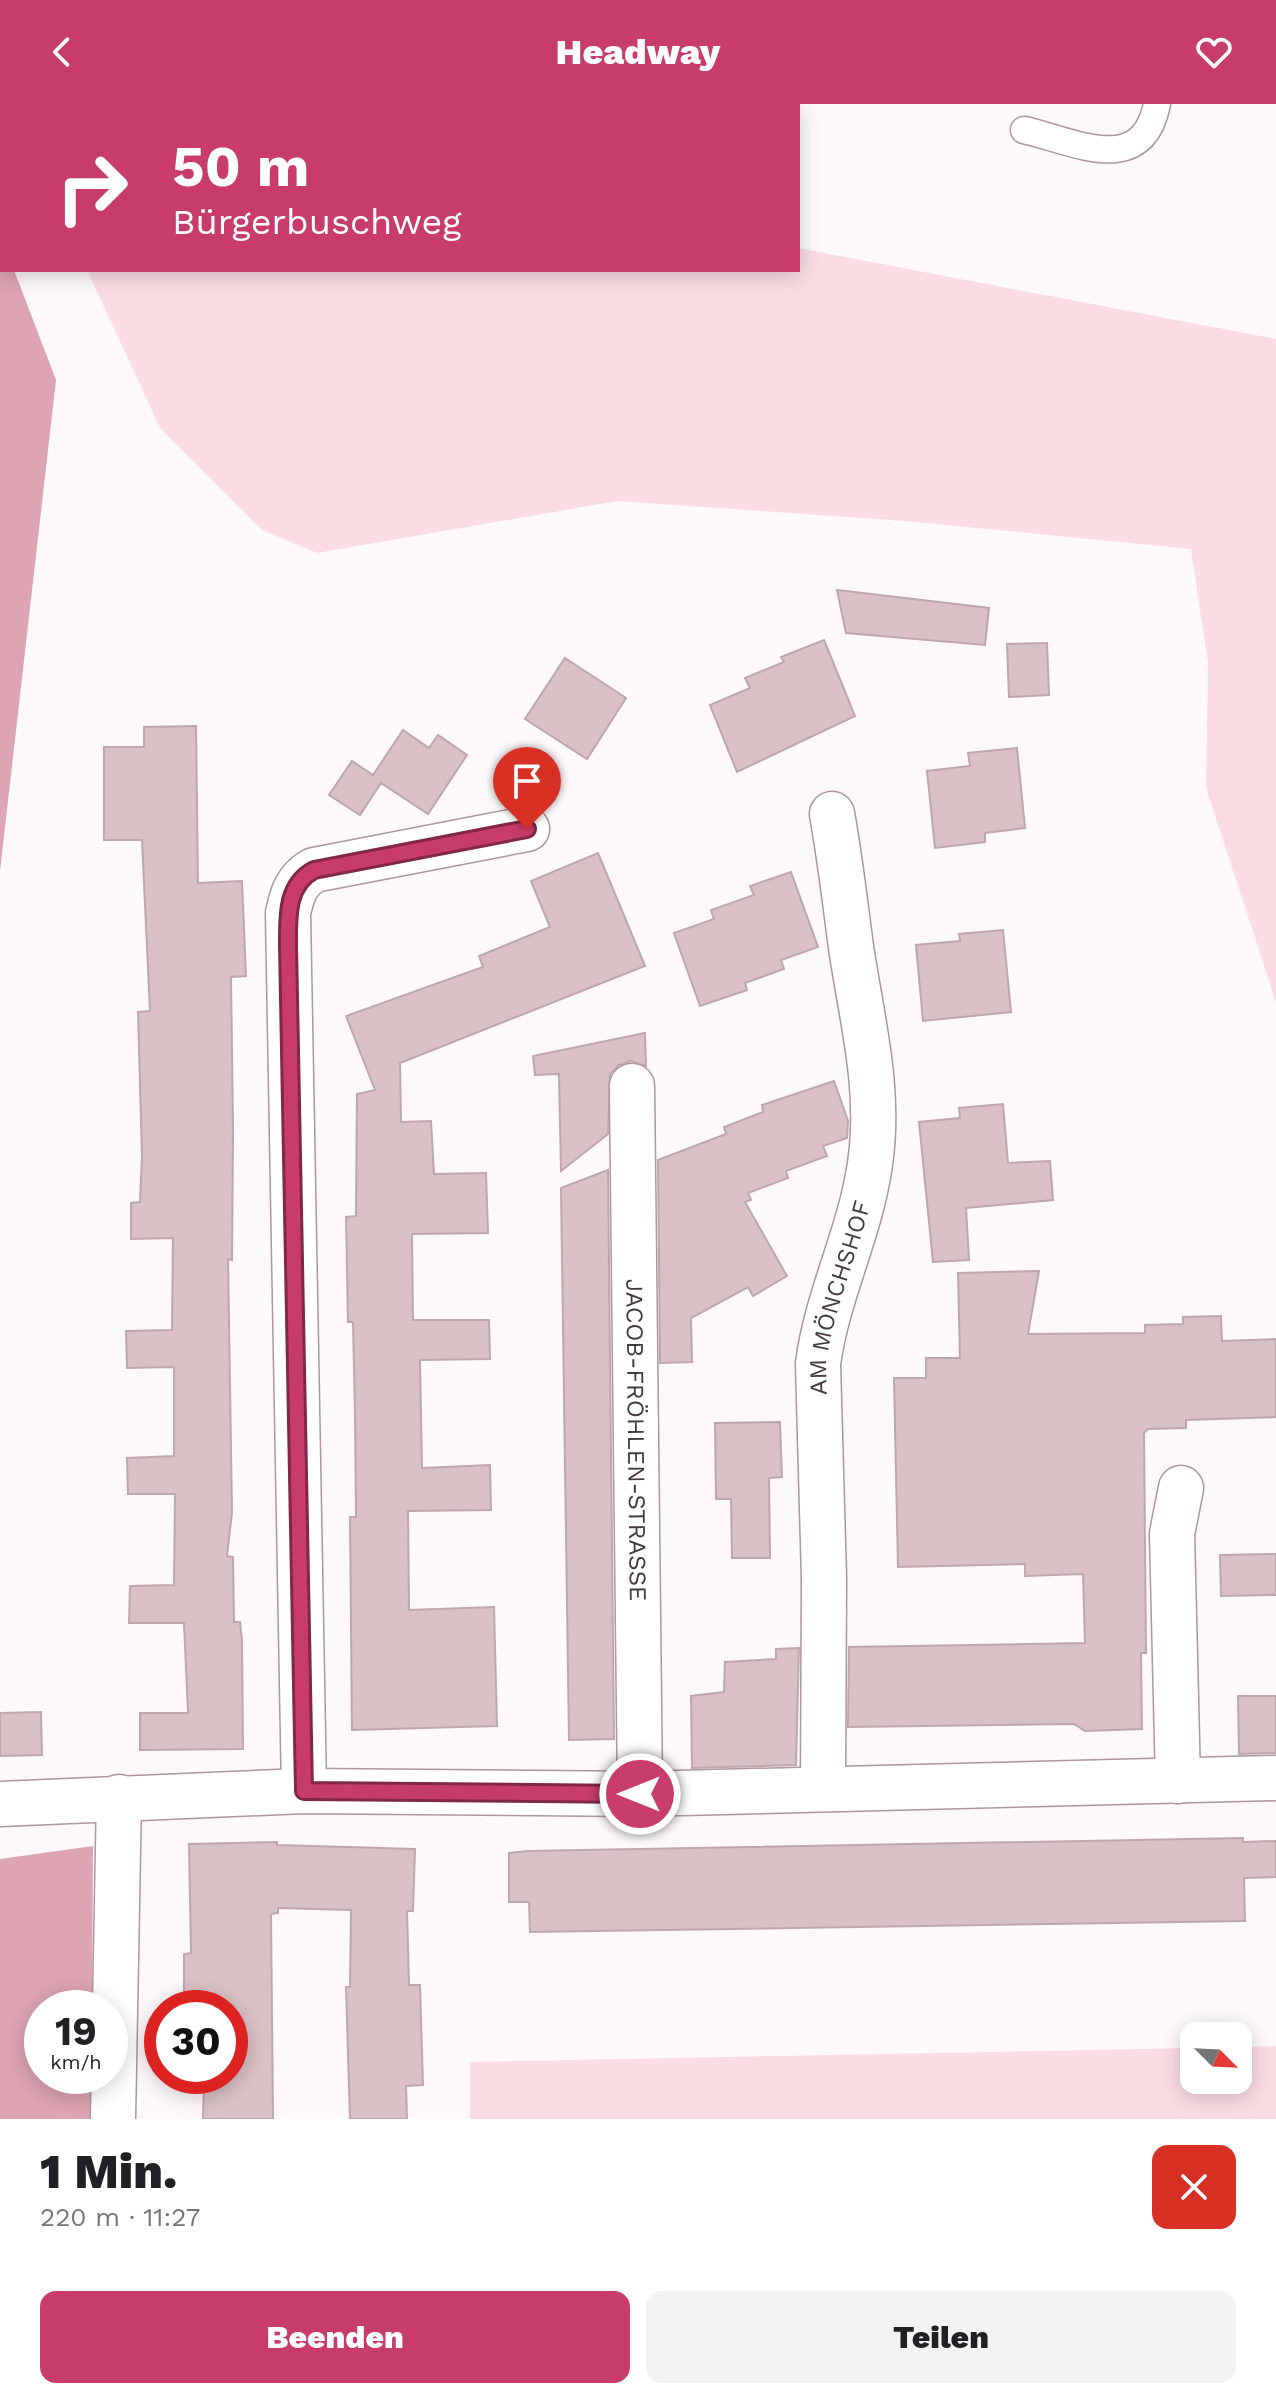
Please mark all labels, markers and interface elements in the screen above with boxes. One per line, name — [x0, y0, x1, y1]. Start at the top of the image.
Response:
icon: back — [40, 30, 84, 74]
icon: heart — [1192, 30, 1236, 74]
text: Headway — [556, 31, 720, 73]
text: 50 m — [172, 134, 309, 200]
icon: right — [40, 136, 144, 240]
text: Bürgerbuschweg — [172, 201, 461, 243]
pin — [493, 747, 561, 829]
icon: arrive — [505, 759, 549, 803]
street label: AM MÖNCHSHOF — [804, 1198, 876, 1396]
street label: JACOB-FRÖHLEN-STRASSE — [620, 1279, 652, 1601]
position arrow — [598, 1752, 682, 1836]
speed limit sign: 30 — [144, 1990, 248, 2094]
text: 19 — [55, 2008, 97, 2055]
north arrow — [1180, 2022, 1252, 2094]
map controls — [1180, 2022, 1252, 2094]
text: km/h — [50, 2050, 102, 2074]
text: 1 Min. — [40, 2143, 177, 2200]
button: close — [1152, 2145, 1236, 2229]
text: 220 m · 11:27 — [40, 2202, 200, 2232]
button: Beenden — [40, 2291, 630, 2383]
button: Teilen — [646, 2291, 1236, 2383]

